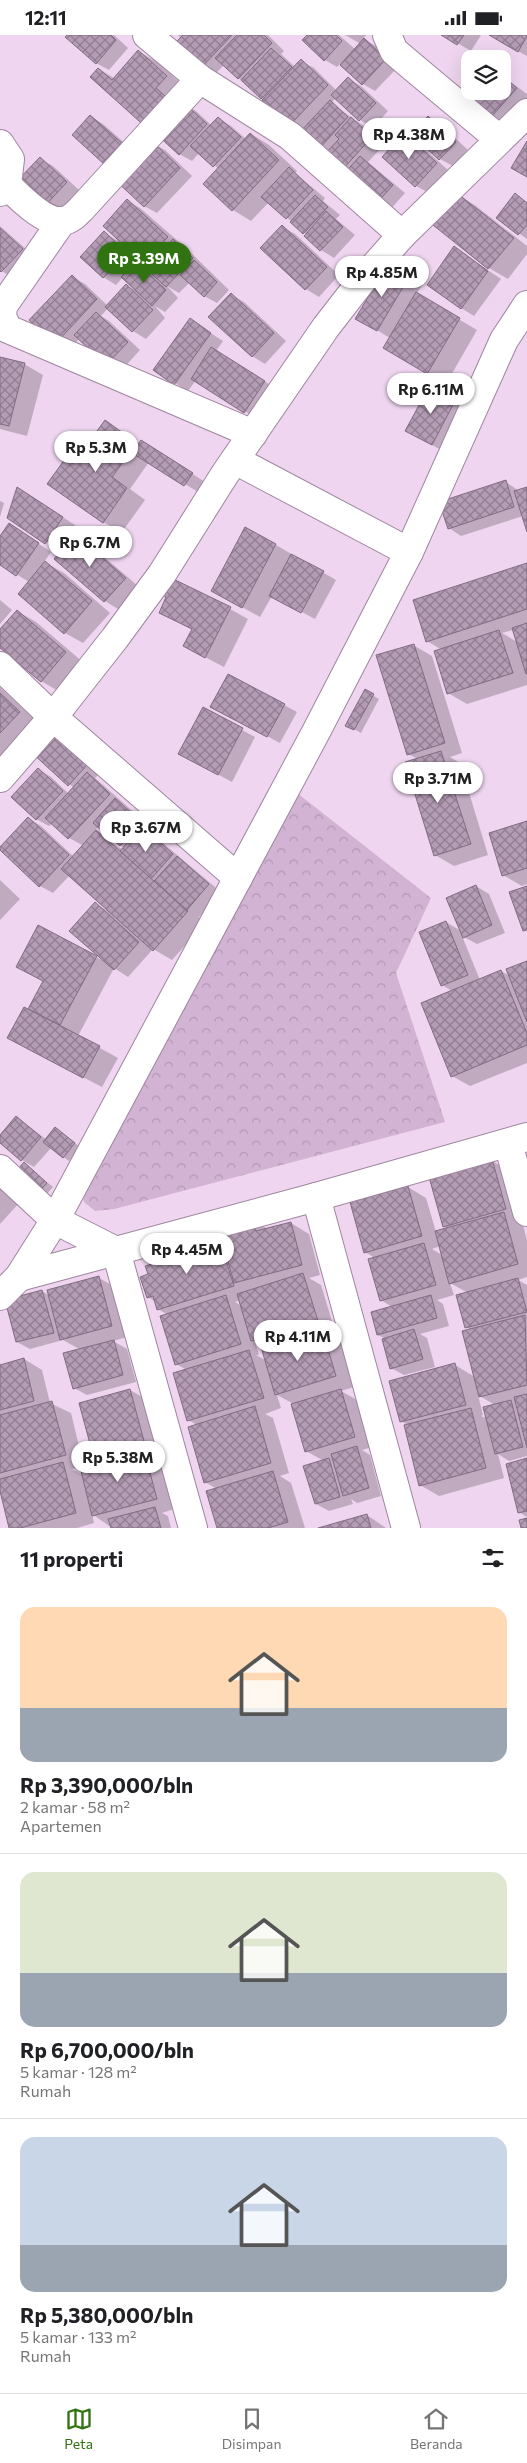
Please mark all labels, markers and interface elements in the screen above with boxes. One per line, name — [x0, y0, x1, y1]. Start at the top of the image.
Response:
text: 12:11 — [25, 6, 67, 29]
map controls — [461, 50, 511, 100]
button: layers — [461, 50, 511, 100]
pin: Rp 4.38M — [357, 117, 461, 160]
text: Rp 4.38M — [373, 124, 445, 143]
pin: Rp 3.39M — [92, 241, 196, 284]
text: Rp 3.39M — [108, 248, 180, 267]
pin: Rp 4.85M — [330, 255, 434, 298]
text: Rp 4.85M — [346, 262, 418, 281]
pin: Rp 6.11M — [379, 373, 483, 415]
text: Rp 6.11M — [398, 379, 464, 398]
pin: Rp 5.3M — [50, 431, 142, 473]
text: Rp 5.3M — [65, 437, 127, 456]
pin: Rp 6.7M — [44, 525, 136, 568]
text: Rp 6.7M — [59, 532, 121, 551]
pin: Rp 3.71M — [386, 761, 490, 804]
text: Rp 3.71M — [404, 768, 472, 787]
pin: Rp 3.67M — [94, 811, 198, 853]
text: Rp 3.67M — [111, 817, 181, 836]
pin: Rp 4.45M — [135, 1233, 239, 1275]
text: Rp 4.45M — [151, 1239, 223, 1258]
pin: Rp 4.11M — [246, 1319, 350, 1362]
text: Rp 4.11M — [265, 1326, 331, 1345]
pin: Rp 5.38M — [66, 1441, 170, 1483]
text: Rp 5.38M — [82, 1447, 154, 1466]
icon: filters — [479, 1544, 507, 1572]
text: 11 properti — [20, 1546, 123, 1571]
icon: home — [219, 1639, 309, 1729]
text: Rp 3,390,000/bln — [20, 1772, 193, 1797]
text: 2 kamar · 58 m² — [20, 1797, 130, 1816]
text: Apartemen — [20, 1816, 102, 1835]
icon: home — [219, 1905, 309, 1995]
text: Rp 6,700,000/bln — [20, 2037, 194, 2062]
text: 5 kamar · 128 m² — [20, 2062, 137, 2081]
text: Rumah — [20, 2081, 71, 2100]
icon: home — [219, 2170, 309, 2260]
text: Rp 5,380,000/bln — [20, 2302, 193, 2327]
text: 5 kamar · 133 m² — [20, 2327, 136, 2346]
text: Rumah — [20, 2346, 71, 2365]
tab: Peta — [64, 2405, 93, 2452]
tab: Disimpan — [222, 2405, 281, 2452]
tab: Beranda — [410, 2405, 463, 2452]

